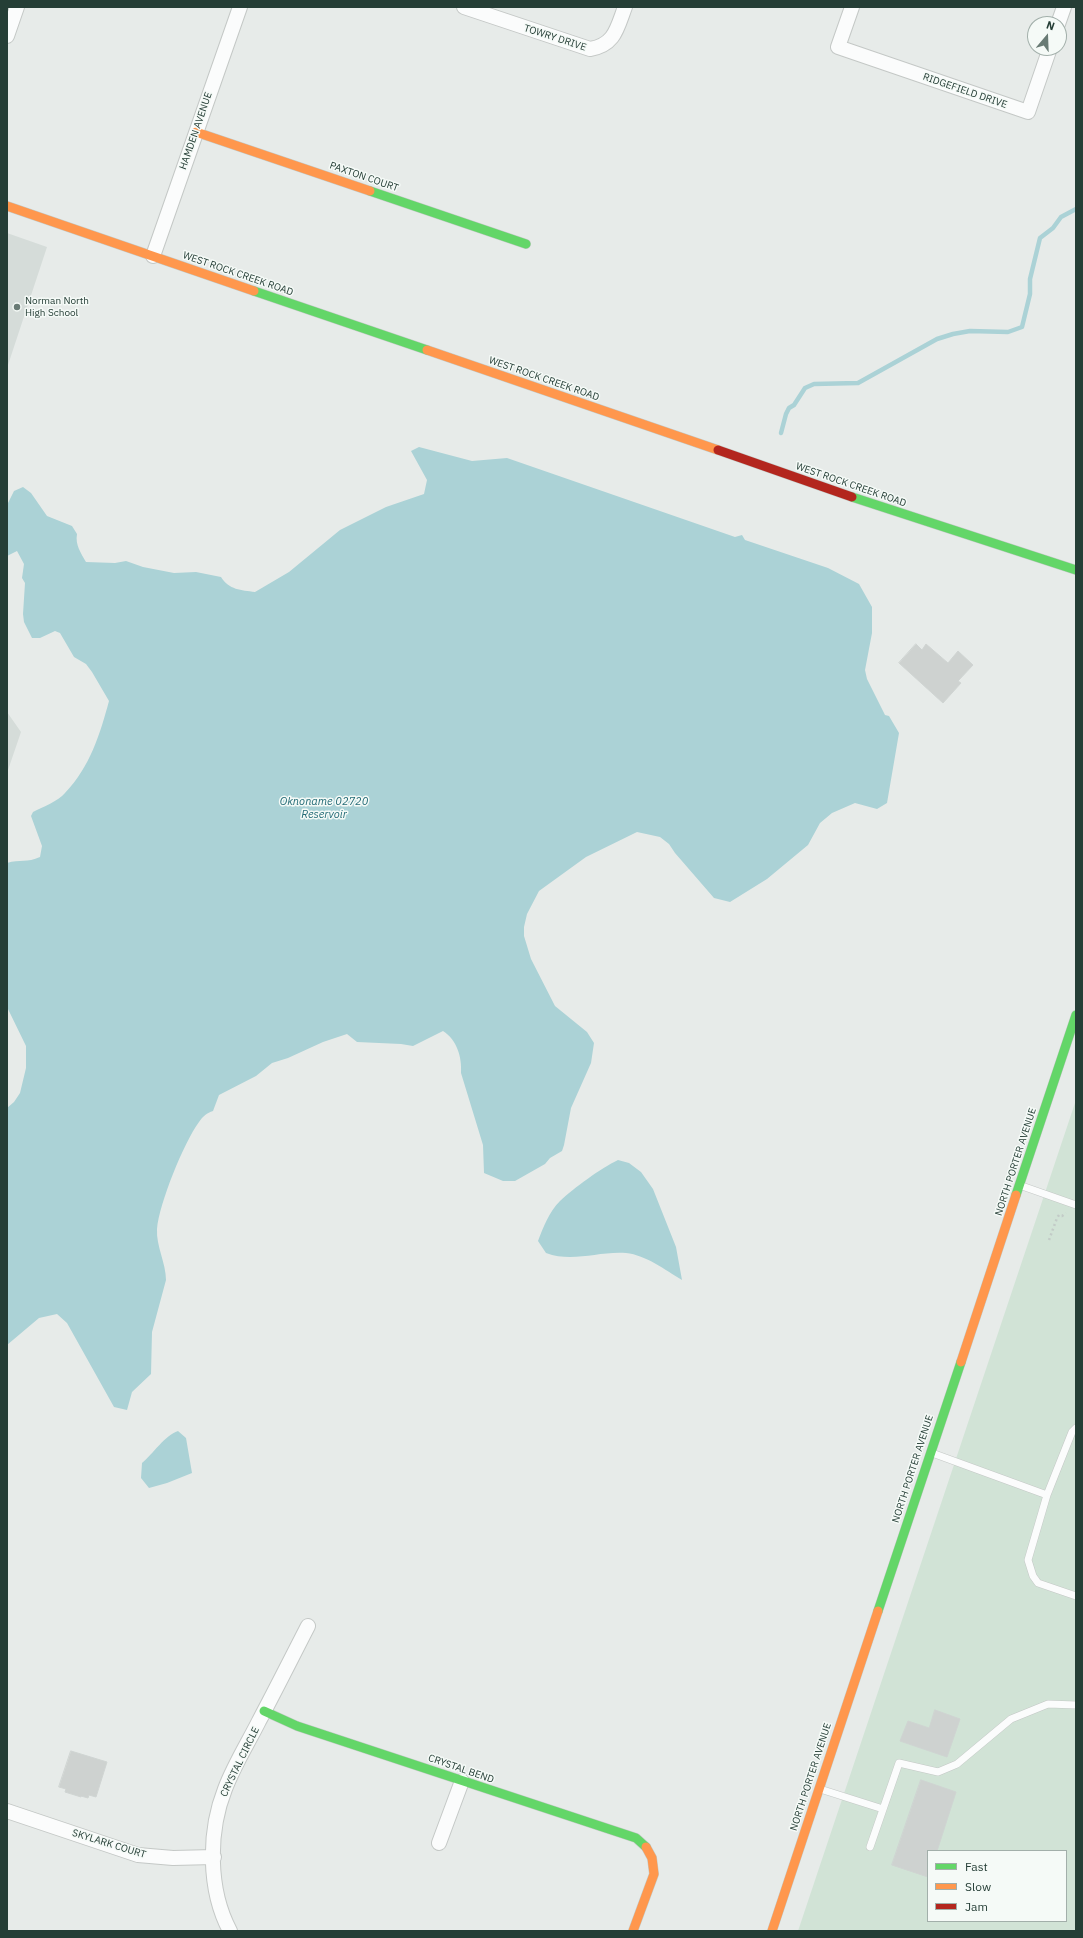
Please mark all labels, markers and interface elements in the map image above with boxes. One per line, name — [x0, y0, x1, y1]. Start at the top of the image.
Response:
north arrow — [1027, 16, 1067, 56]
text: N — [1045, 18, 1057, 34]
street label: TOWRY DRIVE — [522, 22, 588, 54]
street label: RIDGEFIELD DRIVE — [921, 71, 1009, 111]
street label: HAMDEN AVENUE — [177, 91, 215, 171]
street label: PAXTON COURT — [328, 160, 400, 194]
street label: WEST ROCK CREEK ROAD — [181, 249, 295, 299]
place label: Norman North High School — [25, 295, 89, 318]
marker: Norman North High School — [12, 302, 22, 312]
street label: WEST ROCK CREEK ROAD — [487, 354, 601, 404]
street label: WEST ROCK CREEK ROAD — [794, 460, 908, 510]
water label: Oknoname 02720 Reservoir — [280, 795, 368, 821]
street label: NORTH PORTER AVENUE — [993, 1107, 1039, 1217]
street label: NORTH PORTER AVENUE — [890, 1414, 936, 1524]
street label: NORTH PORTER AVENUE — [788, 1722, 834, 1832]
street label: CRYSTAL CIRCLE — [218, 1725, 262, 1799]
street label: CRYSTAL BEND — [427, 1752, 495, 1786]
street label: SKYLARK COURT — [71, 1827, 147, 1861]
legend — [927, 1850, 1067, 1922]
text: Fast — [965, 1859, 988, 1874]
text: Slow — [965, 1879, 991, 1894]
text: Jam — [965, 1899, 988, 1914]

